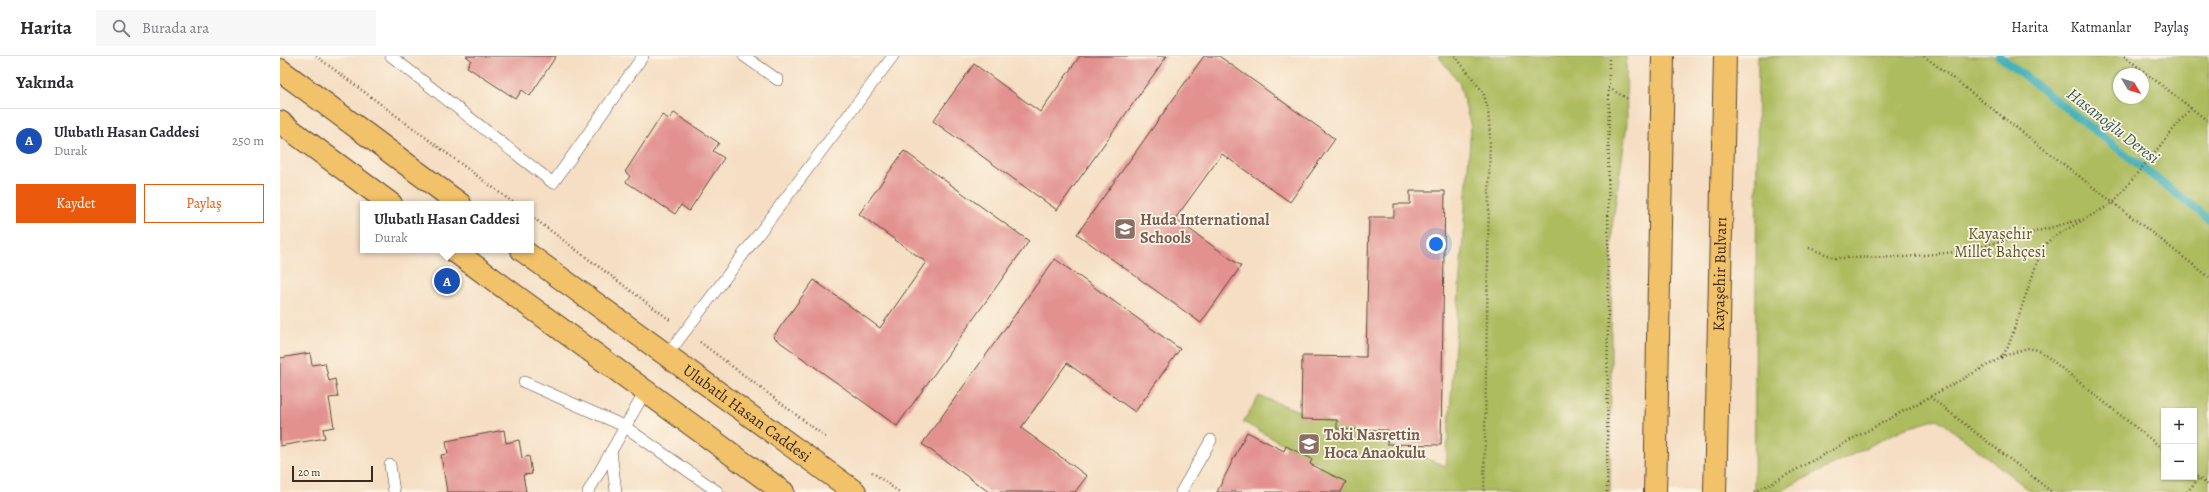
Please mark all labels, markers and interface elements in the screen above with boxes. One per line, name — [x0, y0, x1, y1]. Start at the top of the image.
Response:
search box — [96, 10, 376, 46]
text: Harita — [20, 15, 72, 41]
icon: search — [110, 17, 132, 39]
text: Burada ara — [142, 18, 209, 38]
text: Harita — [2011, 18, 2049, 37]
text: Katmanlar — [2071, 18, 2131, 37]
text: Paylaş — [2153, 18, 2189, 37]
north arrow — [2113, 68, 2149, 104]
text: Yakında — [16, 71, 74, 94]
water label: Hasanoğlu Deresi — [2062, 83, 2164, 170]
text: Ulubatlı Hasan Caddesi — [54, 122, 200, 142]
text: A — [25, 132, 33, 149]
text: 250 m — [232, 132, 264, 149]
text: Durak — [54, 142, 88, 159]
button: Kaydet — [16, 184, 136, 223]
button: Paylaş — [144, 184, 264, 223]
popup — [360, 201, 534, 253]
text: Ulubatlı Hasan Caddesi — [374, 209, 520, 229]
place label: Huda International Schools — [1140, 209, 1270, 249]
school or university icon: Huda International Schools — [1112, 216, 1138, 242]
street label: Kayaşehir Bulvarı — [1708, 217, 1732, 332]
park label: Kayaşehir Millet Bahçesi — [1954, 223, 2046, 263]
text: Durak — [374, 229, 408, 246]
your location — [1426, 234, 1446, 254]
pin: A — [434, 266, 460, 296]
street label: Ulubatlı Hasan Caddesi — [678, 359, 816, 468]
map controls — [2161, 408, 2197, 480]
button: + — [2161, 408, 2197, 444]
place label: Toki Nasrettin Hoca Anaokulu — [1324, 424, 1426, 464]
school or university icon: Toki Nasrettin Hoca Anaokulu — [1296, 431, 1322, 457]
button: − — [2161, 444, 2197, 480]
scale bar — [292, 464, 373, 483]
text: 20 m — [298, 465, 320, 480]

